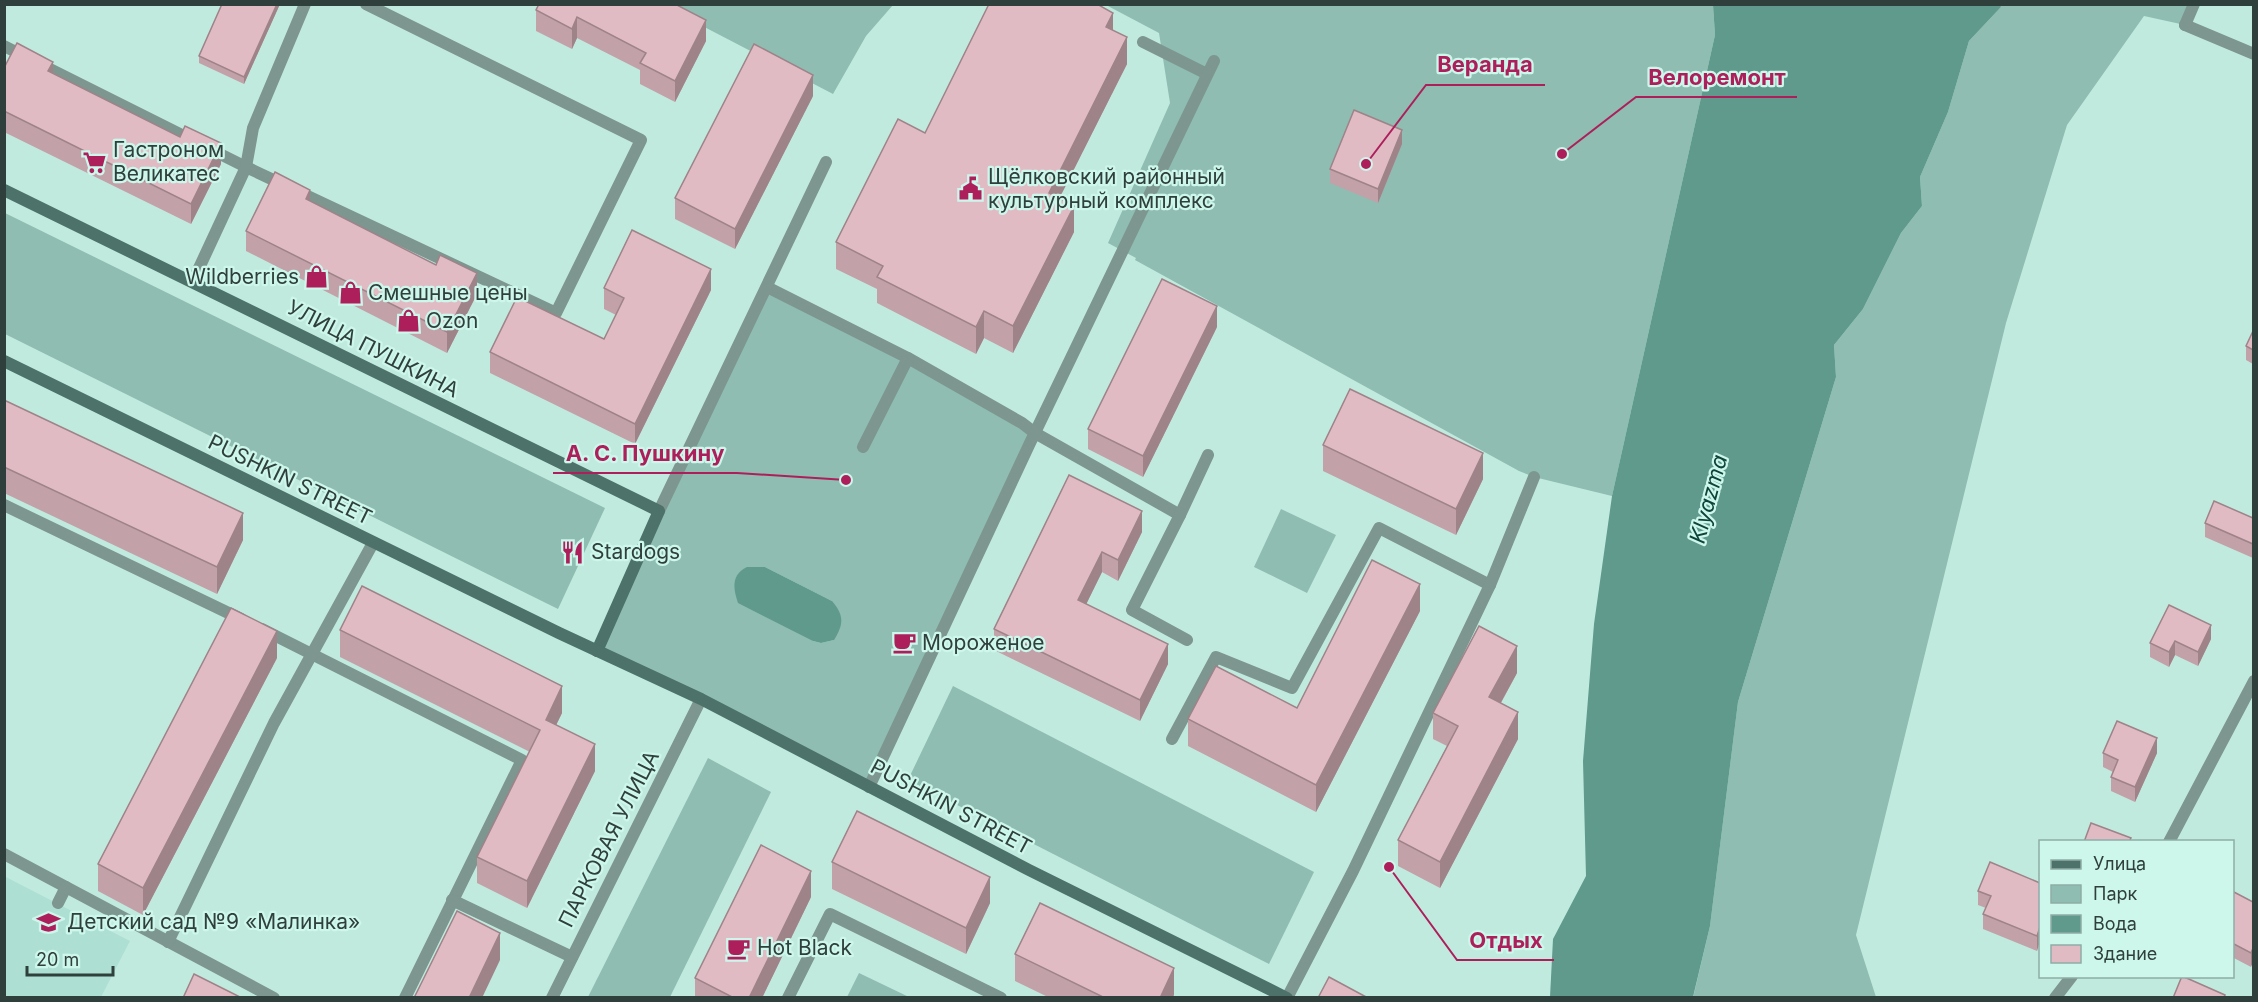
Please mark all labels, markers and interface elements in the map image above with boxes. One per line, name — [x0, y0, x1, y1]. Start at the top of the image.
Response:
callout: Веранда — [1426, 45, 1545, 85]
text: Веранда — [1437, 51, 1533, 77]
callout: Велоремонт — [1636, 57, 1797, 97]
text: Велоремонт — [1648, 64, 1786, 90]
place label: Гастроном Великатес — [113, 137, 224, 186]
supermarket icon: Гастроном Великатес — [82, 149, 108, 175]
place label: Щёлковский районный культурный комплекс — [988, 164, 1225, 213]
public building icon: Щёлковский районный культурный комплекс — [957, 176, 983, 202]
place label: Wildberries — [185, 264, 299, 289]
shop icon: Wildberries — [304, 264, 330, 290]
shop icon: Смешные цены — [337, 280, 363, 306]
place label: Смешные цены — [368, 280, 528, 305]
street label: УЛИЦА ПУШКИНА — [283, 294, 463, 403]
shop icon: Ozon — [395, 308, 421, 334]
place label: Ozon — [426, 308, 478, 333]
street label: PUSHKIN STREET — [204, 429, 376, 530]
callout: А. С. Пушкину — [553, 433, 737, 473]
text: А. С. Пушкину — [566, 440, 724, 466]
water label: Klyazma — [1684, 452, 1732, 546]
restaurant icon: Stardogs — [560, 539, 586, 565]
place label: Stardogs — [591, 539, 680, 564]
cafe icon: Мороженое — [891, 630, 917, 656]
place label: Мороженое — [922, 630, 1045, 655]
street label: ПАРКОВАЯ УЛИЦА — [553, 746, 664, 931]
street label: PUSHKIN STREET — [866, 754, 1036, 860]
legend — [2039, 840, 2234, 978]
text: Улица — [2093, 853, 2146, 874]
text: Парк — [2093, 883, 2138, 904]
school or university icon: Детский сад №9 «Малинка» — [36, 909, 62, 935]
place label: Детский сад №9 «Малинка» — [67, 909, 360, 934]
text: Вода — [2093, 913, 2137, 934]
callout: Отдых — [1457, 920, 1554, 960]
text: Отдых — [1469, 927, 1543, 953]
cafe icon: Hot Black — [726, 935, 752, 961]
place label: Hot Black — [757, 935, 853, 960]
scale bar — [27, 939, 112, 977]
text: Здание — [2093, 943, 2157, 964]
text: 20 m — [36, 949, 79, 970]

